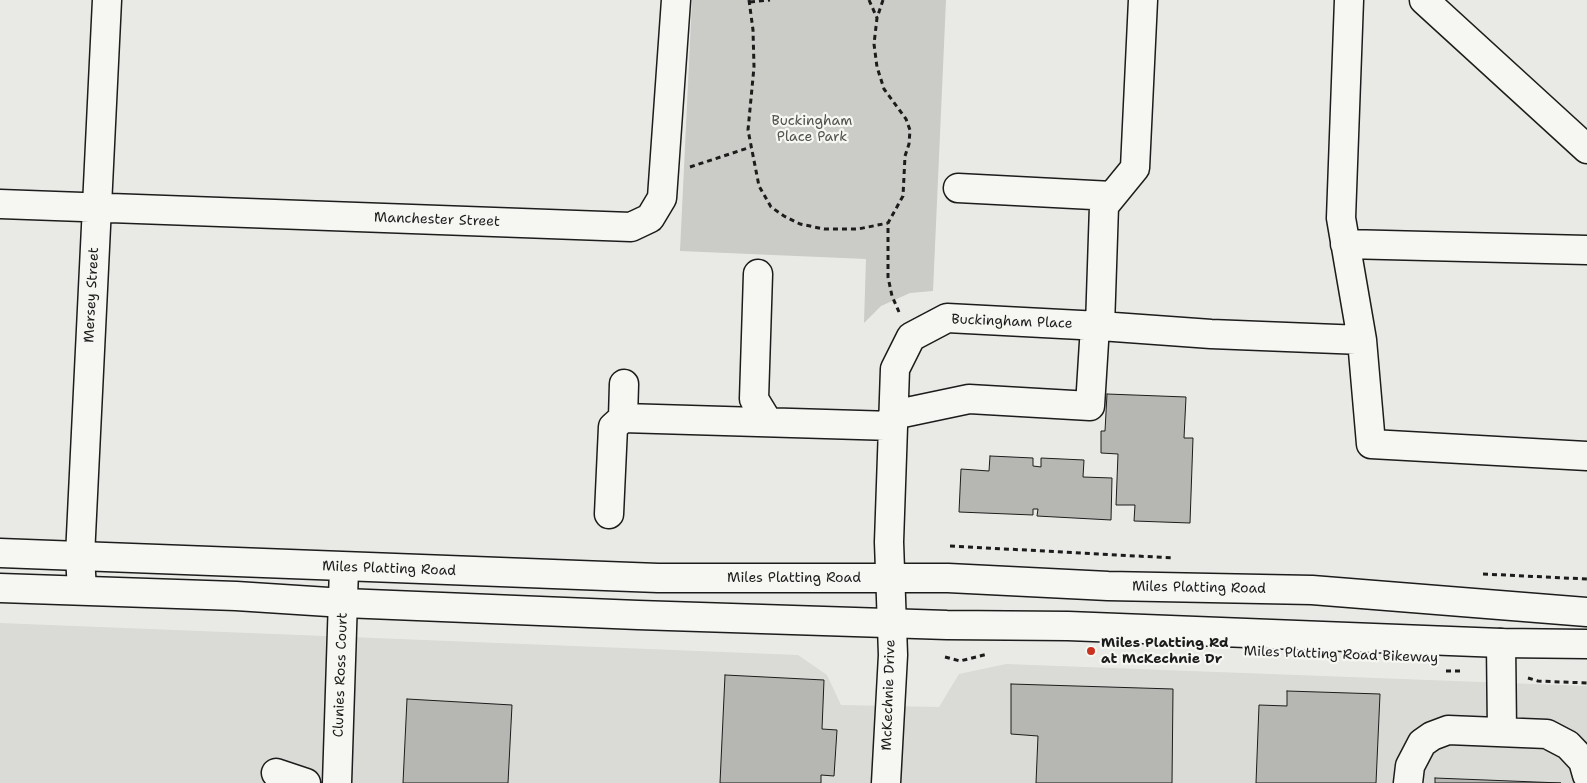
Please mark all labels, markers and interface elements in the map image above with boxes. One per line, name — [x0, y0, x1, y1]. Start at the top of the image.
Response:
park label: Buckingham Place Park — [772, 113, 852, 146]
street label: Manchester Street — [374, 209, 500, 231]
street label: Mersey Street — [81, 247, 103, 343]
street label: Buckingham Place — [951, 311, 1073, 333]
street label: Miles Platting Road — [322, 558, 456, 580]
street label: Miles Platting Road — [727, 570, 861, 586]
street label: Miles Platting Road — [1132, 578, 1266, 598]
street label: Clunies Ross Court — [330, 612, 352, 738]
place label: Miles Platting Rd at McKechnie Dr — [1101, 635, 1229, 668]
street label: McKechnie Drive — [879, 639, 899, 751]
street label: Miles Platting Road Bikeway — [1243, 643, 1439, 667]
marker: Miles Platting Rd at McKechnie Dr — [1085, 645, 1097, 657]

